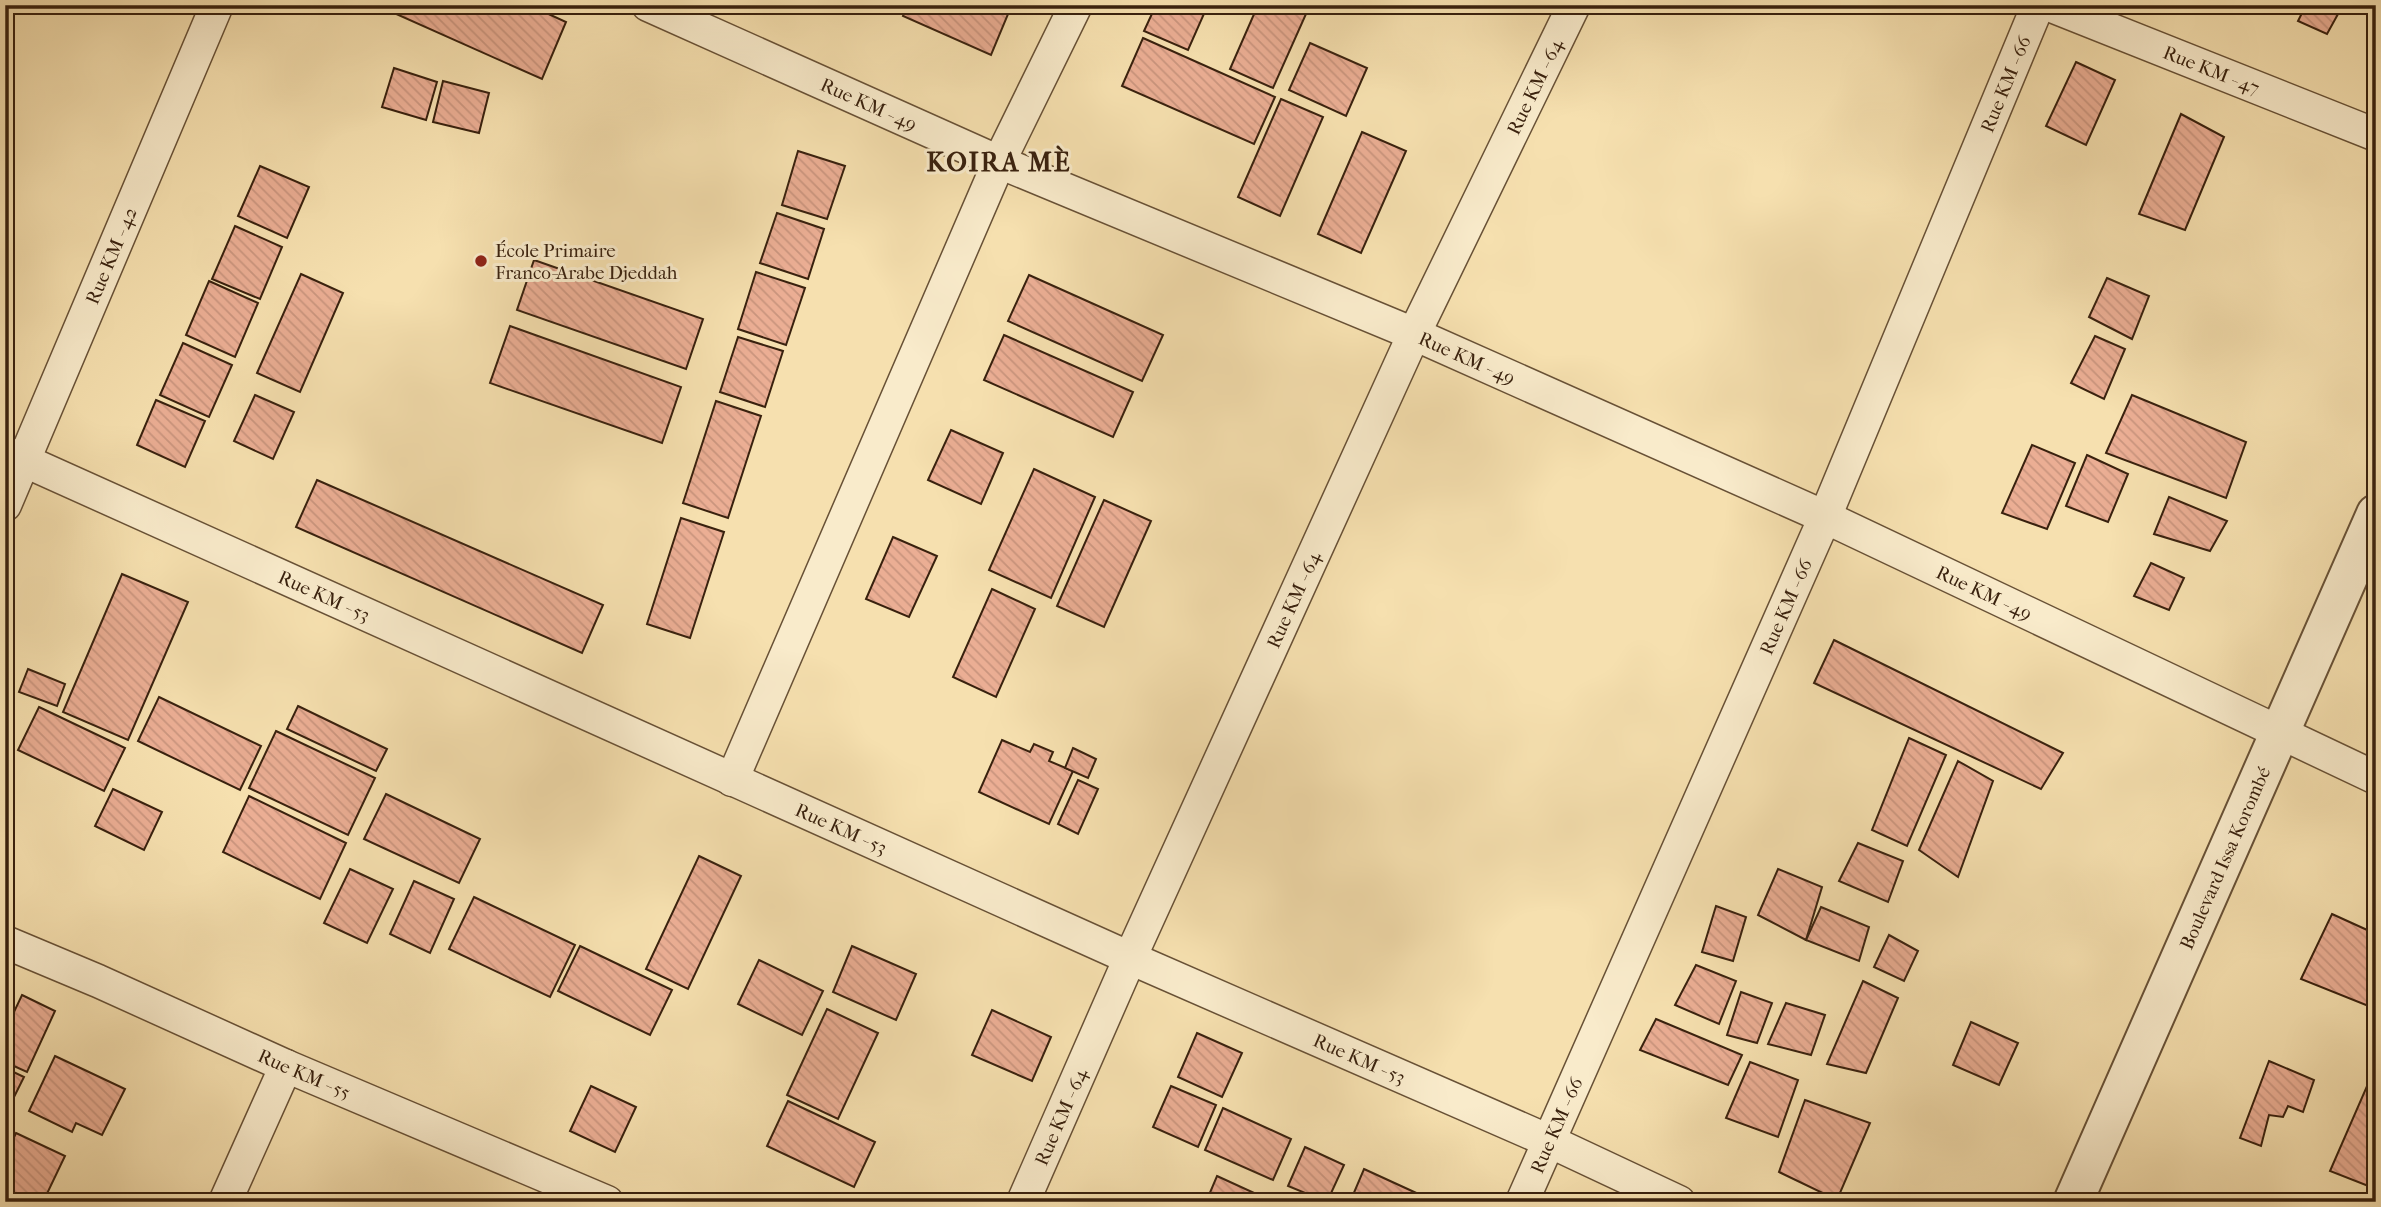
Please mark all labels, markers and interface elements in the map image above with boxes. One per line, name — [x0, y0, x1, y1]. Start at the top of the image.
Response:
street label: Rue KM - 66 — [1976, 32, 2036, 136]
street label: Rue KM - 64 — [1503, 35, 1568, 138]
street label: Rue KM - 47 — [2160, 42, 2263, 100]
street label: Rue KM - 49 — [817, 74, 920, 136]
district label: KOIRA MÈ — [926, 145, 1072, 178]
street label: Rue KM - 42 — [81, 204, 142, 308]
place label: École Primaire Franco-Arabe Djeddah — [495, 240, 678, 284]
marker: École Primaire Franco-Arabe Djeddah — [473, 253, 489, 269]
street label: Rue KM - 49 — [1415, 328, 1518, 390]
street label: Rue KM - 64 — [1263, 548, 1326, 652]
street label: Rue KM - 66 — [1755, 555, 1817, 658]
street label: Rue KM - 49 — [1933, 561, 2035, 625]
street label: Rue KM - 53 — [275, 566, 373, 627]
street label: Boulevard Issa Korombé — [2176, 764, 2275, 953]
street label: Rue KM - 53 — [792, 799, 890, 859]
street label: Rue KM - 53 — [1310, 1029, 1408, 1089]
street label: Rue KM - 55 — [254, 1045, 353, 1104]
street label: Rue KM - 64 — [1030, 1065, 1092, 1169]
street label: Rue KM - 66 — [1526, 1074, 1588, 1177]

